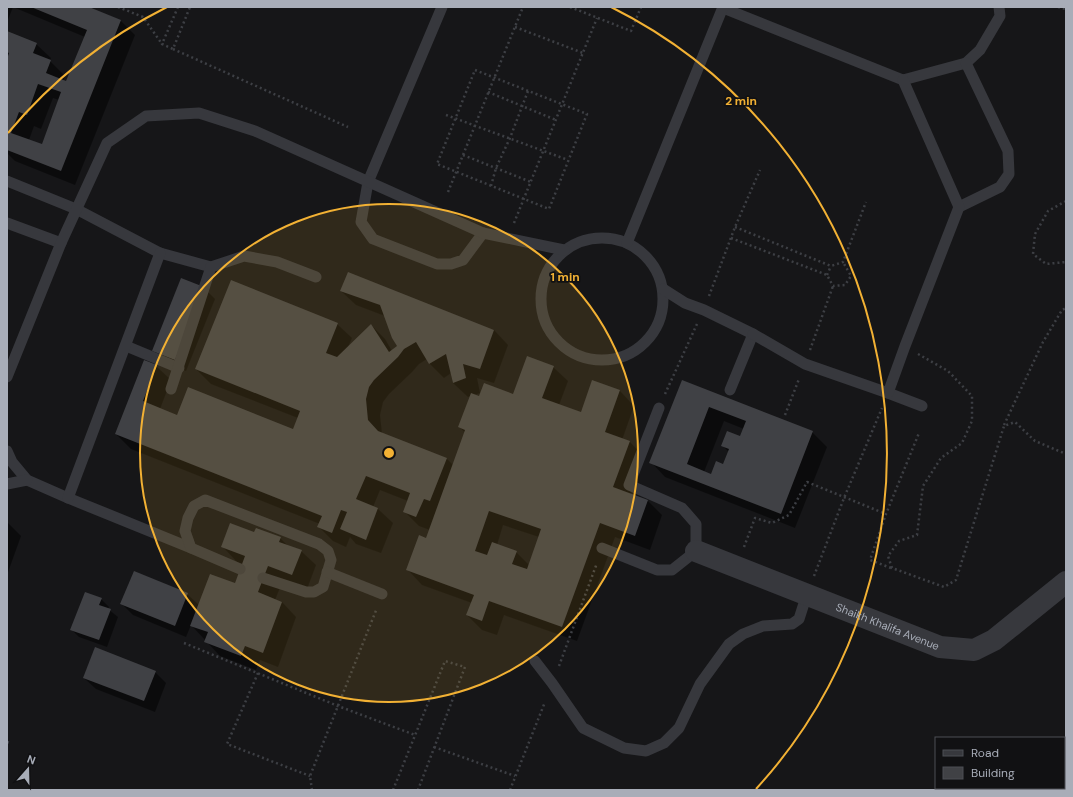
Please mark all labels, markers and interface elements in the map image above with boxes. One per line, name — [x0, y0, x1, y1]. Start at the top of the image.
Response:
text: 2 min — [725, 93, 757, 109]
text: 1 min — [550, 269, 580, 285]
centre of rings — [382, 446, 396, 460]
street label: Shaikh Khalifa Avenue — [834, 600, 941, 653]
legend — [935, 737, 1065, 789]
text: Road — [971, 745, 999, 761]
north arrow — [8, 749, 48, 789]
text: N — [25, 752, 38, 768]
text: Building — [971, 765, 1015, 781]

